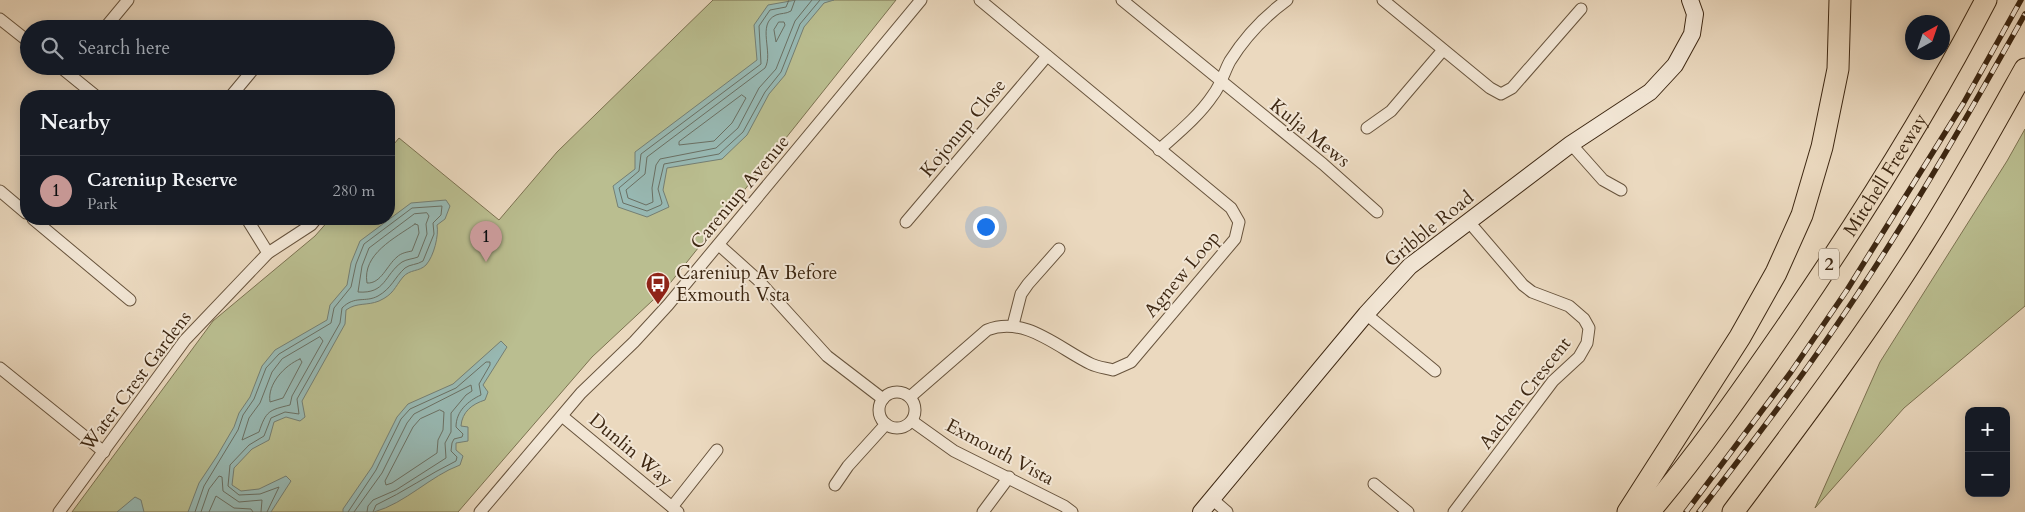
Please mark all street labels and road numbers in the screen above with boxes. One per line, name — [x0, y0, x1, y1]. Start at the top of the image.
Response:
street label: Kojonup Close — [914, 73, 1012, 183]
street label: Kulja Mews — [1264, 93, 1356, 173]
street label: Mitchell Freeway — [1837, 109, 1933, 241]
street label: Careniup Avenue — [684, 129, 796, 255]
street label: Gribble Road — [1379, 185, 1479, 273]
street label: Agnew Loop — [1138, 225, 1226, 323]
road number: 2 — [1819, 248, 1839, 280]
street label: Water Crest Gardens — [74, 305, 197, 457]
street label: Aachen Crescent — [1473, 331, 1577, 455]
street label: Dunlin Way — [584, 407, 678, 493]
street label: Exmouth Vista — [941, 413, 1059, 491]

